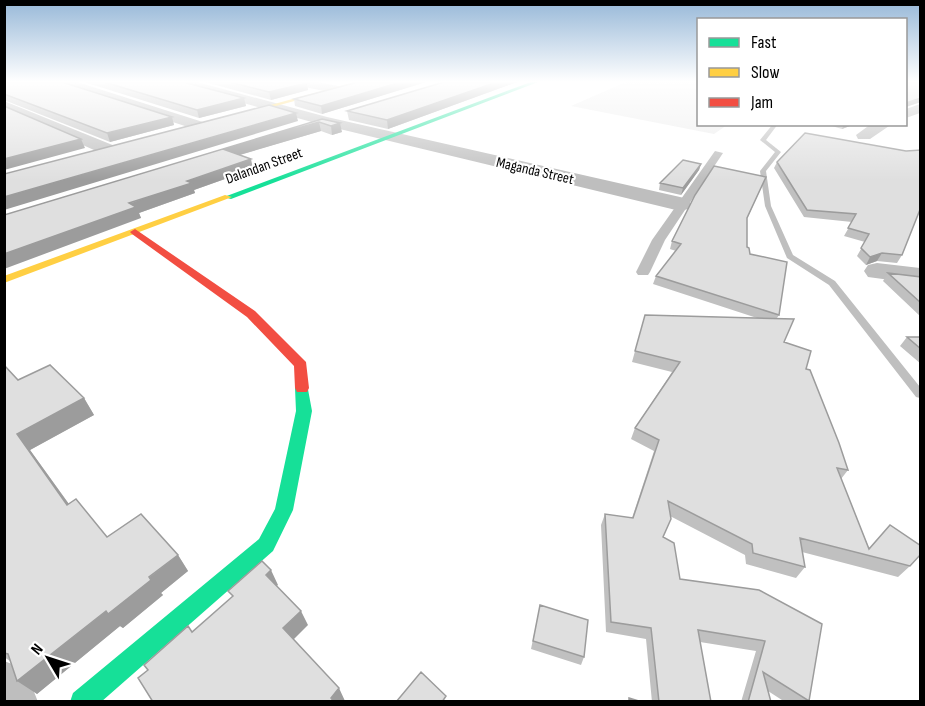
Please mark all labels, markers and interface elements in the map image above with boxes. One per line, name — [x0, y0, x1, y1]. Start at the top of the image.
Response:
legend — [697, 18, 907, 126]
text: Fast — [751, 32, 777, 53]
text: Slow — [751, 62, 780, 83]
text: Jam — [750, 92, 773, 113]
street label: Dalandan Street — [223, 143, 305, 189]
street label: Maganda Street — [494, 153, 576, 189]
north arrow — [18, 628, 78, 688]
text: N — [27, 640, 48, 659]

